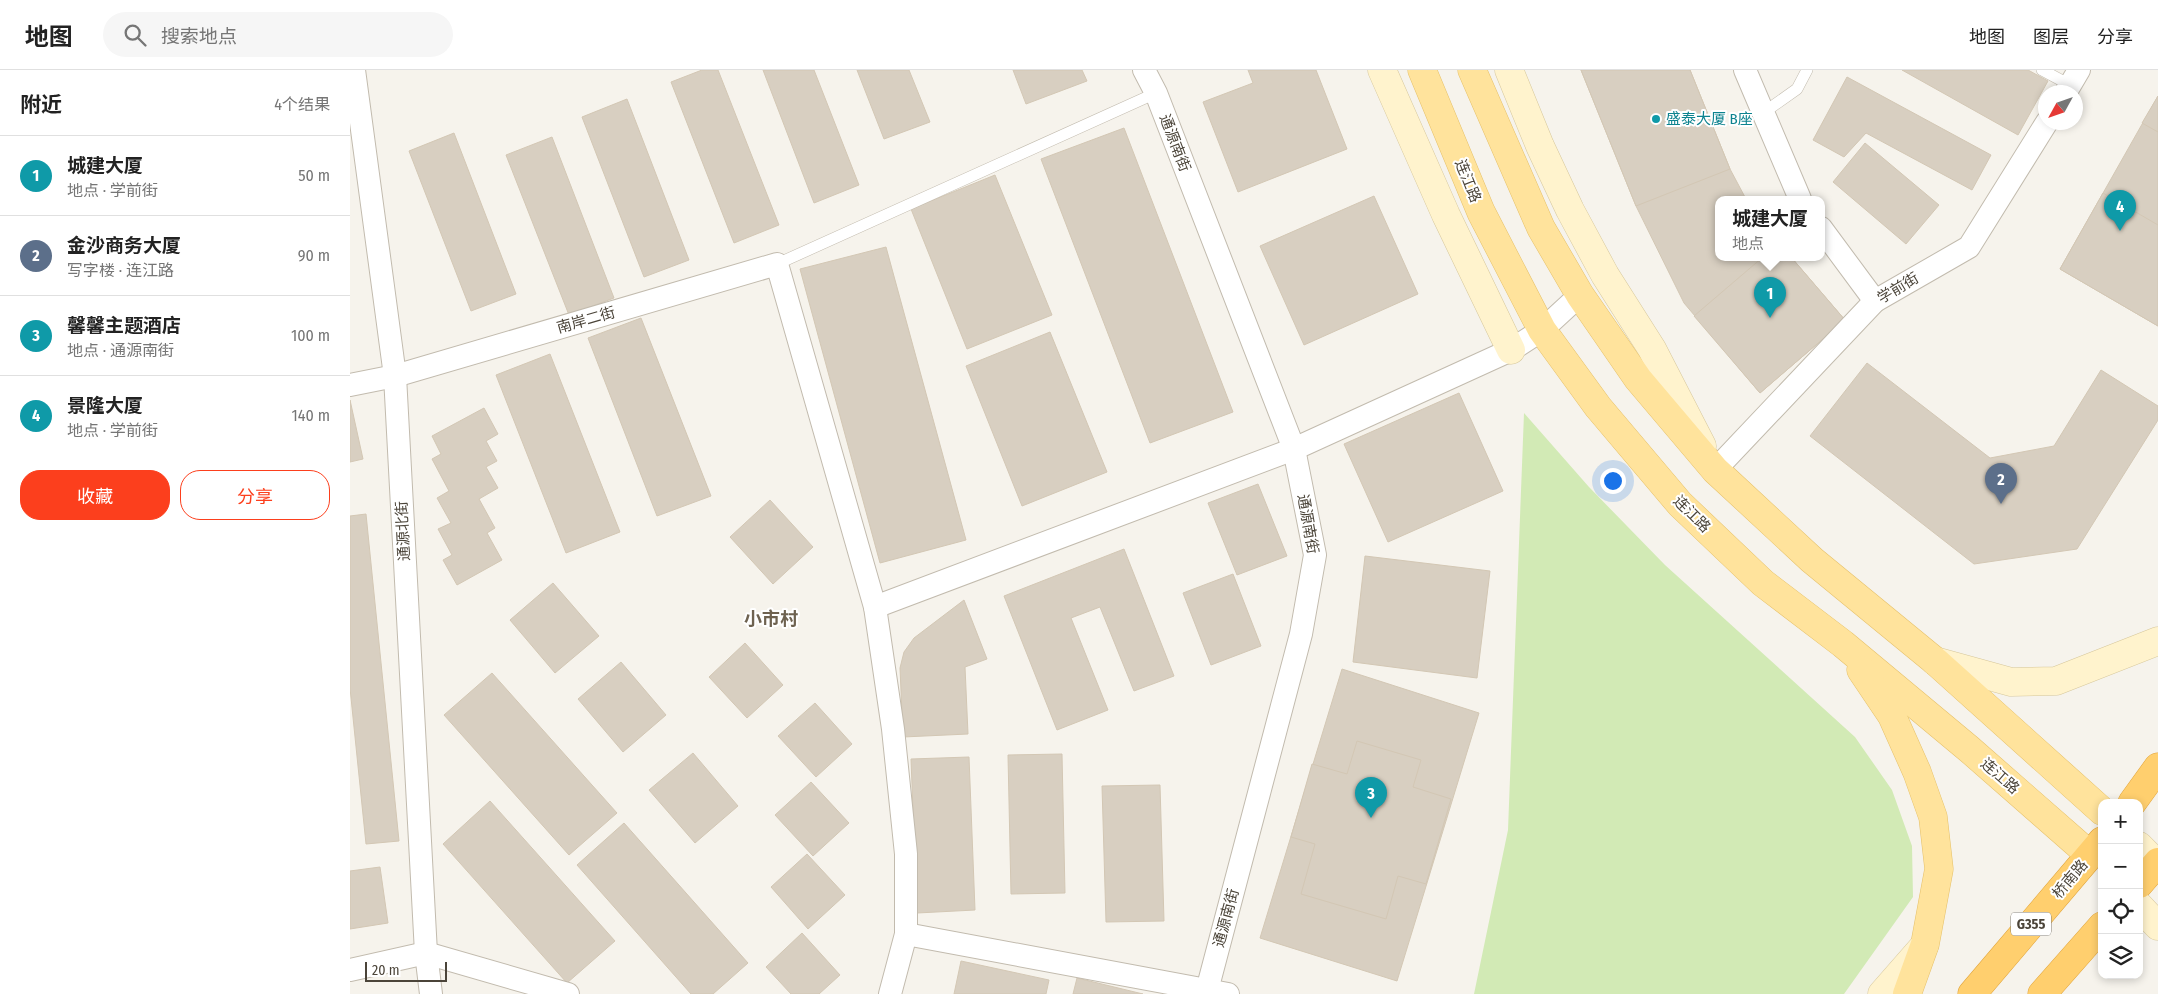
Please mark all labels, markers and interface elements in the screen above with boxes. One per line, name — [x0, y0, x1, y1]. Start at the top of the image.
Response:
search box — [103, 12, 453, 57]
icon: search — [121, 21, 149, 49]
text: 地图 — [25, 23, 73, 51]
text: 搜索地点 — [161, 25, 237, 48]
text: 地图 — [1969, 26, 2005, 48]
text: 图层 — [2033, 26, 2069, 48]
text: 分享 — [2097, 26, 2133, 48]
north arrow — [2038, 85, 2083, 130]
text: 附近 — [20, 92, 62, 118]
text: 4个结果 — [274, 95, 330, 114]
place label: 盛泰大厦 B座 — [1666, 110, 1753, 128]
street label: 通源南街 — [1156, 112, 1194, 174]
marker: 盛泰大厦 B座 — [1650, 113, 1662, 125]
text: 城建大厦 — [67, 154, 143, 177]
street label: 连江路 — [1451, 157, 1485, 205]
text: 1 — [33, 166, 39, 185]
text: 50 m — [298, 166, 330, 185]
text: 地点 · 学前街 — [67, 181, 158, 200]
pin: 4 — [2104, 190, 2136, 231]
popup — [1715, 196, 1825, 261]
text: 城建大厦 — [1732, 207, 1808, 230]
text: 金沙商务大厦 — [67, 234, 181, 257]
text: 地点 — [1732, 234, 1764, 253]
text: 2 — [32, 246, 40, 265]
text: 90 m — [298, 246, 330, 265]
text: 写字楼 · 连江路 — [67, 261, 174, 280]
street label: 学前街 — [1874, 269, 1922, 307]
pin: 1 — [1754, 277, 1786, 318]
street label: 南岸二街 — [555, 303, 617, 337]
text: 馨馨主题酒店 — [67, 314, 181, 337]
text: 3 — [32, 326, 40, 345]
text: 100 m — [291, 326, 330, 345]
text: 地点 · 通源南街 — [67, 341, 174, 360]
text: 景隆大厦 — [67, 394, 143, 417]
text: 4 — [32, 406, 40, 425]
text: 140 m — [292, 406, 330, 425]
text: 地点 · 学前街 — [67, 421, 158, 440]
pin: 2 — [1985, 463, 2017, 504]
your location — [1600, 468, 1626, 494]
button: 收藏 — [20, 470, 170, 520]
button: 分享 — [180, 470, 330, 520]
street label: 连江路 — [1670, 492, 1714, 536]
street label: 通源南街 — [1294, 493, 1322, 555]
street label: 通源北街 — [392, 501, 414, 561]
district label: 小市村 — [744, 608, 798, 630]
street label: 连江路 — [1977, 754, 2023, 798]
pin: 3 — [1355, 777, 1387, 818]
map controls — [2098, 799, 2143, 979]
button: + — [2098, 799, 2143, 844]
button: − — [2098, 844, 2143, 889]
street label: 桥南路 — [2049, 856, 2091, 902]
street label: 通源南街 — [1210, 887, 1242, 949]
button: locate — [2098, 889, 2143, 934]
road number: G355 — [2011, 912, 2051, 936]
button: layers — [2098, 934, 2143, 979]
scale bar — [365, 959, 448, 982]
text: 20 m — [372, 962, 400, 979]

